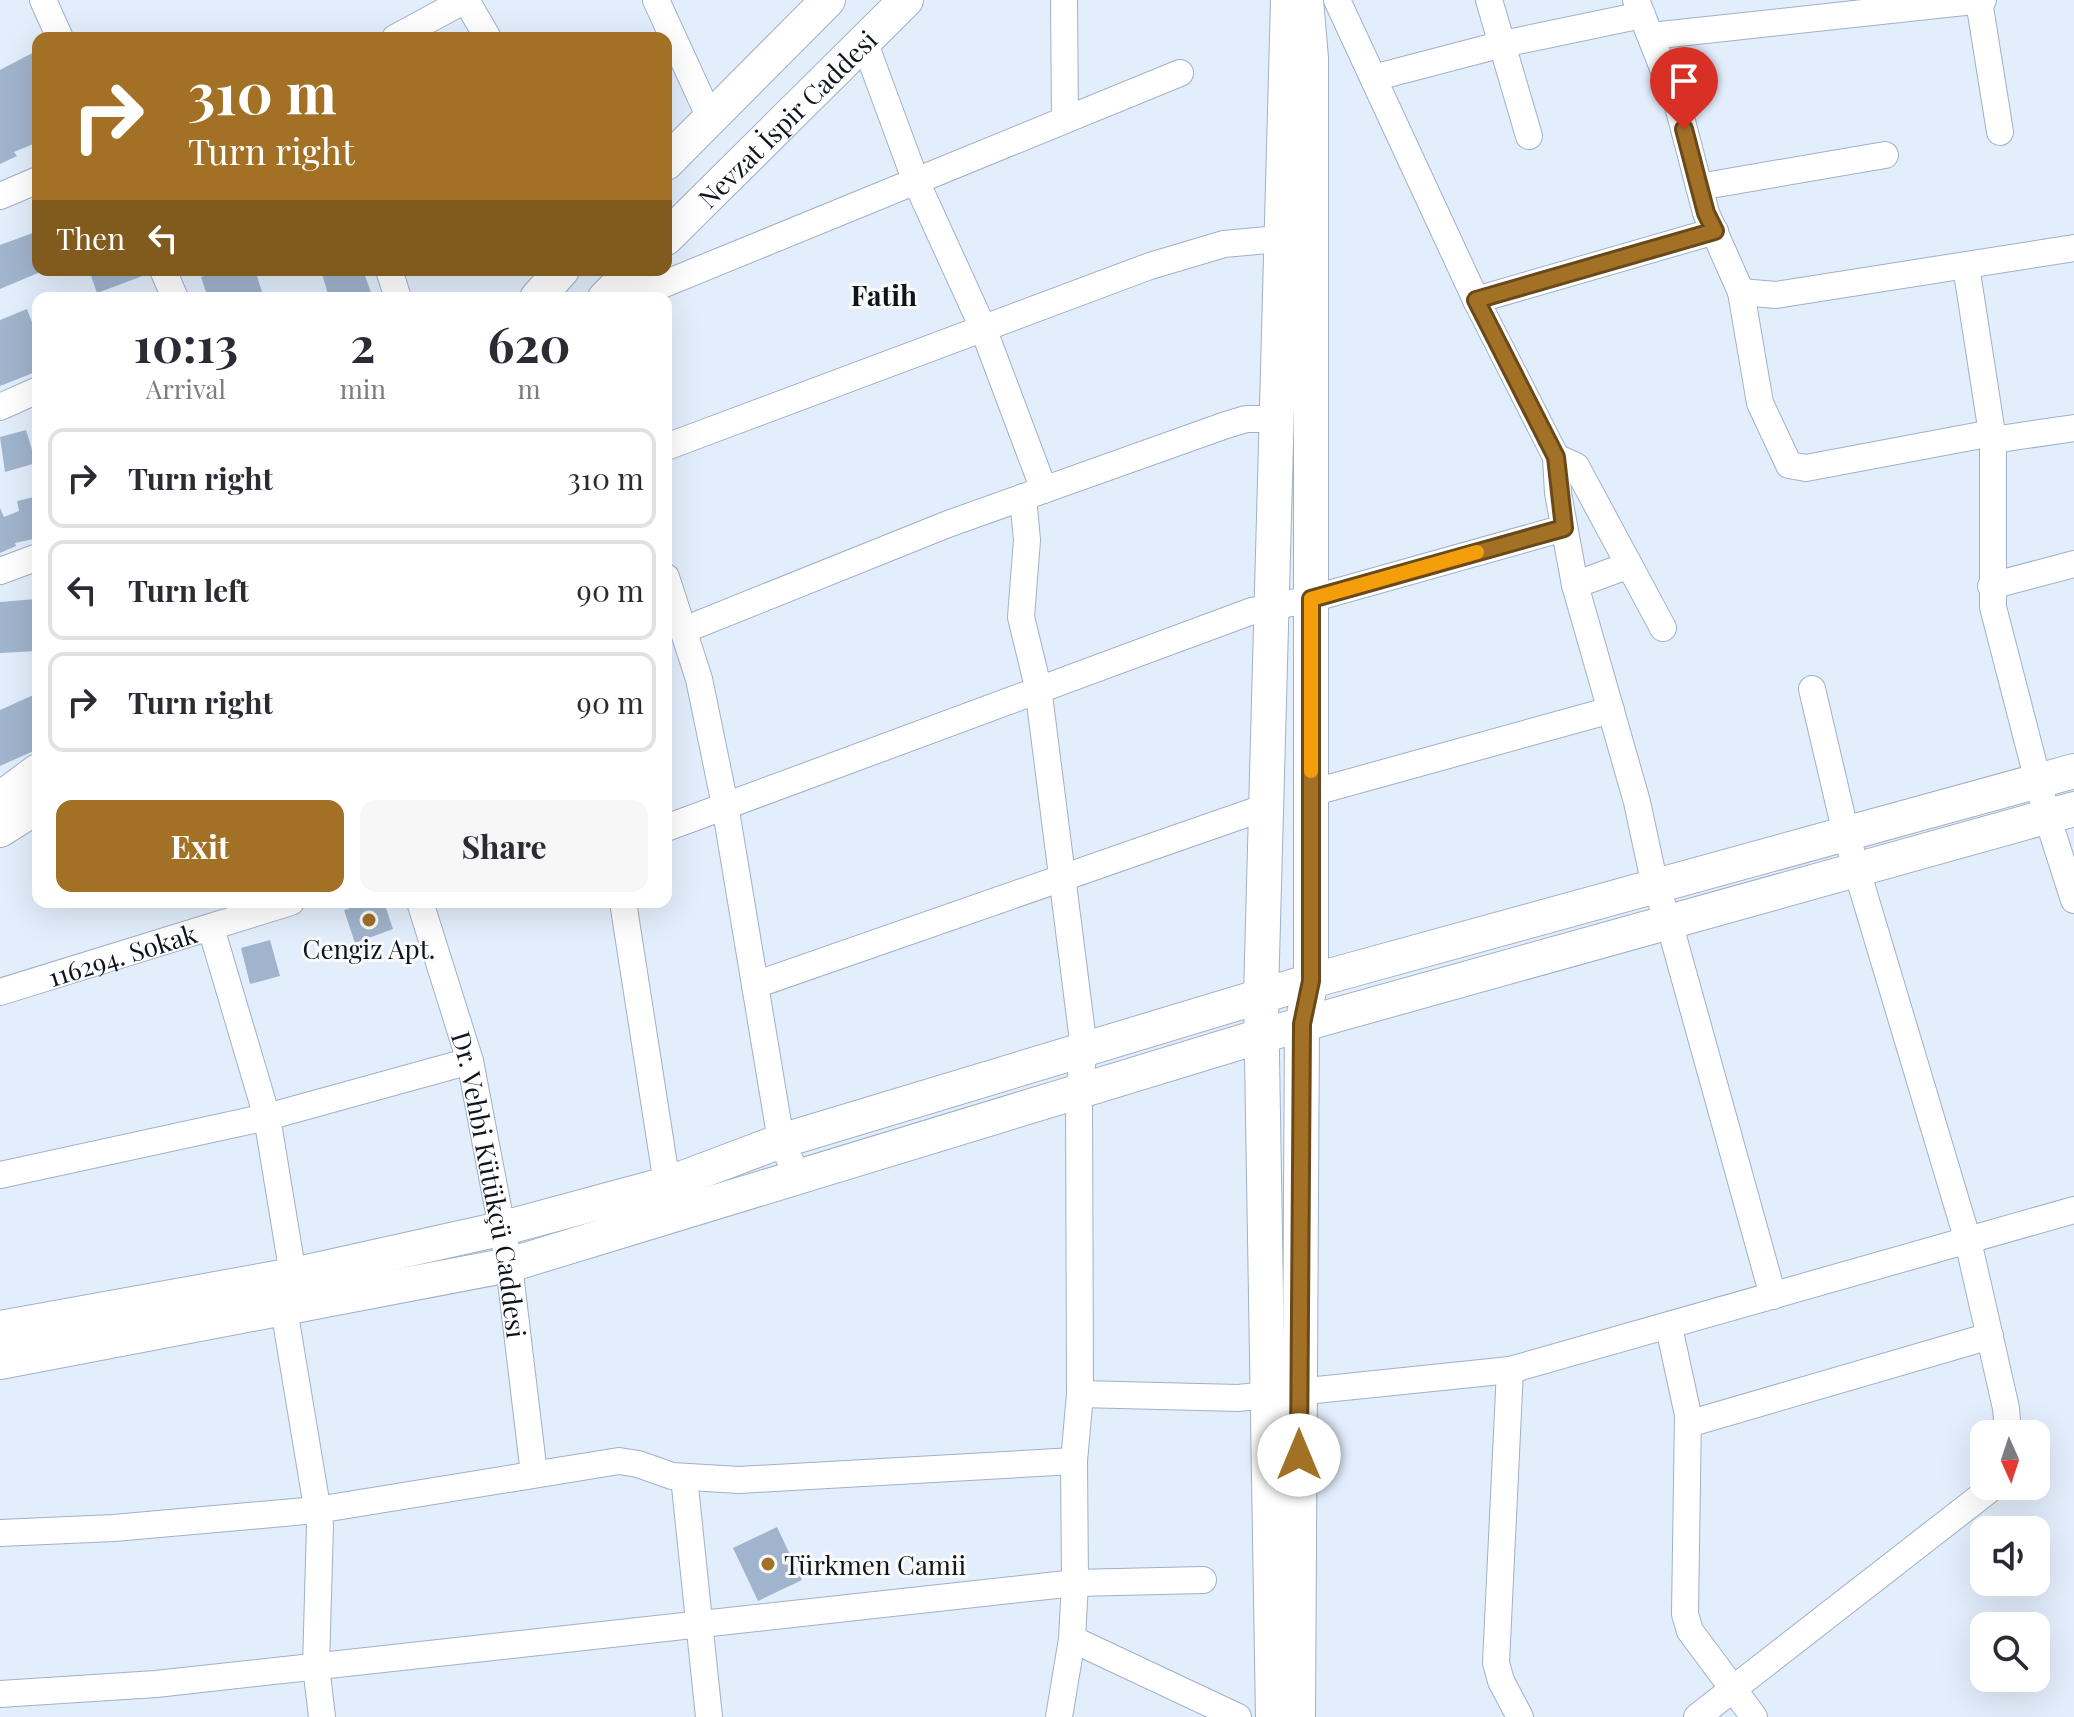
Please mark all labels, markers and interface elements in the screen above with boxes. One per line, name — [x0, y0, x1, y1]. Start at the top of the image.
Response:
street label: Nevzat İspir Caddesi — [690, 22, 884, 215]
pin — [1650, 47, 1718, 129]
text: 310 m — [188, 54, 337, 129]
icon: arrive — [1662, 59, 1706, 103]
icon: right — [56, 64, 160, 168]
text: Turn right — [188, 126, 355, 174]
icon: left — [141, 216, 185, 260]
text: Then — [56, 218, 125, 258]
district label: Fatih — [851, 276, 917, 313]
text: 10:13 — [134, 311, 238, 375]
text: 2 — [350, 311, 375, 375]
text: 620 — [487, 311, 570, 375]
text: Arrival — [146, 371, 226, 406]
text: min — [340, 371, 386, 406]
text: m — [517, 371, 541, 406]
icon: right — [60, 456, 104, 500]
text: Turn right — [128, 458, 273, 498]
text: 310 m — [567, 458, 644, 498]
icon: left — [60, 568, 104, 612]
text: Turn left — [128, 570, 249, 610]
text: 90 m — [577, 570, 644, 610]
icon: right — [60, 680, 104, 724]
text: Turn right — [128, 682, 273, 722]
text: 90 m — [577, 682, 644, 722]
button: Exit — [56, 800, 344, 892]
button: Share — [360, 800, 648, 892]
marker: Cengiz Apt. — [360, 911, 378, 929]
street label: 116294. Sokak — [44, 915, 202, 994]
place label: Cengiz Apt. — [303, 931, 435, 966]
street label: Dr. Vehbi Kütükçü Caddesi — [444, 1027, 535, 1340]
position arrow — [1257, 1413, 1341, 1497]
north arrow — [1970, 1420, 2050, 1500]
map controls — [1970, 1420, 2050, 1692]
button: sound — [1970, 1516, 2050, 1596]
place label: Türkmen Camii — [784, 1547, 967, 1582]
marker: Türkmen Camii — [759, 1555, 777, 1573]
button: search — [1970, 1612, 2050, 1692]

